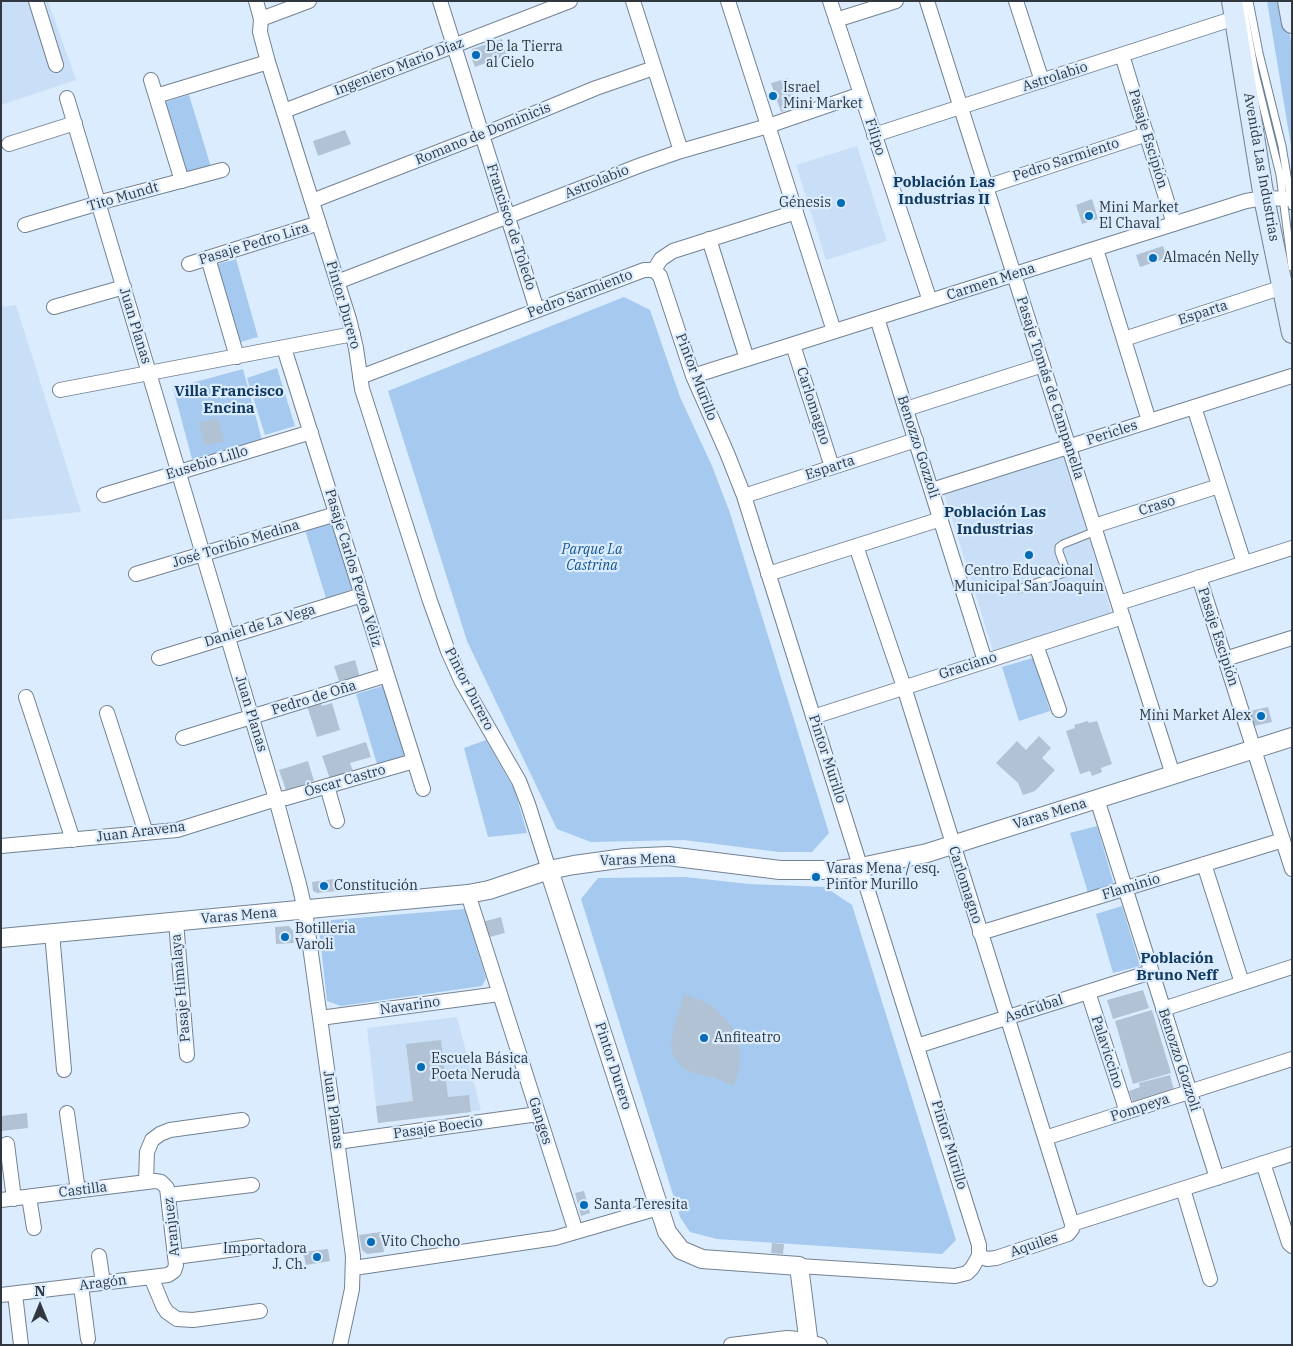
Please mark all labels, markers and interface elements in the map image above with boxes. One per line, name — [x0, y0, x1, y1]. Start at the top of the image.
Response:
street label: Ingeniero Mario Díaz — [332, 34, 466, 100]
place label: De la Tierra al Cielo — [486, 39, 563, 72]
marker: De la Tierra al Cielo — [470, 49, 482, 61]
street label: Astrolabio — [1020, 59, 1090, 95]
place label: Israel Mini Market — [783, 80, 863, 112]
street label: Pasaje Escipión — [1125, 87, 1171, 191]
marker: Israel Mini Market — [767, 90, 779, 102]
street label: Avenida Las Industrias — [1240, 91, 1282, 243]
street label: Romano de Dominicis — [413, 99, 553, 169]
street label: Filipo — [861, 116, 889, 158]
street label: Pedro Sarmiento — [1011, 135, 1121, 185]
street label: Francisco de Toledo — [483, 162, 539, 292]
street label: Astrolabio — [562, 162, 632, 202]
district label: Población Las Industrias II — [893, 174, 995, 209]
street label: Tito Mundt — [86, 179, 160, 215]
place label: Génesis — [779, 195, 831, 211]
marker: Génesis — [835, 197, 847, 209]
place label: Mini Market El Chaval — [1099, 200, 1179, 232]
marker: Mini Market El Chaval — [1083, 210, 1095, 222]
street label: Pasaje Pedro Lira — [197, 219, 311, 269]
place label: Almacén Nelly — [1163, 250, 1259, 266]
marker: Almacén Nelly — [1147, 252, 1159, 264]
street label: Pintor Durero — [322, 259, 364, 351]
street label: Carmen Mena — [945, 260, 1037, 304]
street label: Pedro Sarmiento — [525, 266, 635, 322]
street label: Juan Planas — [115, 286, 155, 366]
street label: Pasaje Tomás de Campanella — [1012, 294, 1088, 482]
street label: Esparta — [1176, 297, 1230, 329]
street label: Pintor Murillo — [672, 331, 720, 423]
street label: Carlomagno — [793, 365, 833, 447]
district label: Villa Francisco Encina — [174, 383, 284, 418]
street label: Benozzo Gozzoli — [893, 393, 943, 501]
street label: Pericles — [1085, 417, 1139, 449]
street label: Eusebio Lillo — [164, 443, 250, 483]
street label: Esparta — [803, 452, 857, 484]
street label: Pasaje Carlos Pezoa Véliz — [321, 487, 385, 649]
street label: Craso — [1137, 492, 1177, 520]
district label: Población Las Industrias — [944, 504, 1046, 539]
street label: José Toribio Medina — [170, 517, 302, 571]
park label: Parque La Castrina — [562, 542, 622, 574]
marker: Centro Educacional Municipal San Joaquín — [1023, 549, 1035, 561]
place label: Centro Educacional Municipal San Joaquín — [954, 563, 1104, 596]
street label: Pasaje Escipión — [1194, 585, 1242, 689]
street label: Daniel de La Vega — [202, 601, 318, 651]
street label: Pintor Durero — [441, 645, 497, 733]
street label: Graciano — [937, 649, 999, 683]
street label: Juan Planas — [231, 674, 271, 754]
street label: Pedro de Oña — [270, 677, 358, 719]
place label: Mini Market Alex — [1139, 708, 1251, 724]
marker: Mini Market Alex — [1255, 710, 1267, 722]
street label: Pintor Murillo — [805, 713, 849, 805]
street label: Óscar Castro — [303, 761, 387, 801]
street label: Varas Mena — [1011, 795, 1089, 833]
street label: Juan Aravena — [96, 818, 186, 846]
street label: Carlomagno — [945, 844, 985, 926]
street label: Varas Mena — [600, 850, 676, 870]
place label: Varas Mena / esq. Pintor Murillo — [826, 861, 940, 894]
street label: Flaminio — [1100, 870, 1162, 904]
marker: Varas Mena / esq. Pintor Murillo — [810, 871, 822, 883]
place label: Constitución — [334, 878, 418, 894]
marker: Constitución — [318, 880, 330, 892]
street label: Varas Mena — [200, 904, 278, 928]
place label: Botilleria Varoli — [295, 921, 356, 954]
marker: Botilleria Varoli — [279, 931, 291, 943]
street label: Pasaje Himalaya — [168, 933, 194, 1043]
district label: Población Bruno Neff — [1136, 950, 1218, 985]
street label: Asdrúbal — [1003, 992, 1065, 1026]
street label: Navarino — [379, 993, 441, 1019]
street label: Benozzo Gozzoli — [1154, 1006, 1204, 1114]
street label: Palaviccino — [1087, 1014, 1127, 1090]
street label: Pintor Durero — [591, 1020, 635, 1112]
place label: Anfiteatro — [714, 1030, 781, 1046]
marker: Anfiteatro — [698, 1032, 710, 1044]
place label: Escuela Básica Poeta Neruda — [431, 1051, 528, 1084]
marker: Escuela Básica Poeta Neruda — [415, 1061, 427, 1073]
street label: Juan Planas — [319, 1070, 347, 1150]
street label: Pompeya — [1108, 1091, 1172, 1125]
street label: Ganges — [524, 1095, 556, 1147]
street label: Pintor Murillo — [927, 1098, 971, 1192]
street label: Pasaje Boecio — [392, 1113, 484, 1143]
street label: Castilla — [58, 1179, 108, 1201]
street label: Aranjuez — [161, 1196, 183, 1258]
place label: Santa Teresita — [594, 1197, 688, 1213]
marker: Santa Teresita — [578, 1199, 590, 1211]
street label: Aquiles — [1008, 1229, 1060, 1261]
place label: Vito Chocho — [381, 1234, 460, 1250]
marker: Vito Chocho — [365, 1236, 377, 1248]
place label: Importadora J. Ch. — [223, 1241, 307, 1274]
marker: Importadora J. Ch. — [311, 1251, 323, 1263]
street label: Aragón — [78, 1272, 128, 1294]
north arrow — [15, 1281, 65, 1331]
text: N — [34, 1282, 46, 1300]

